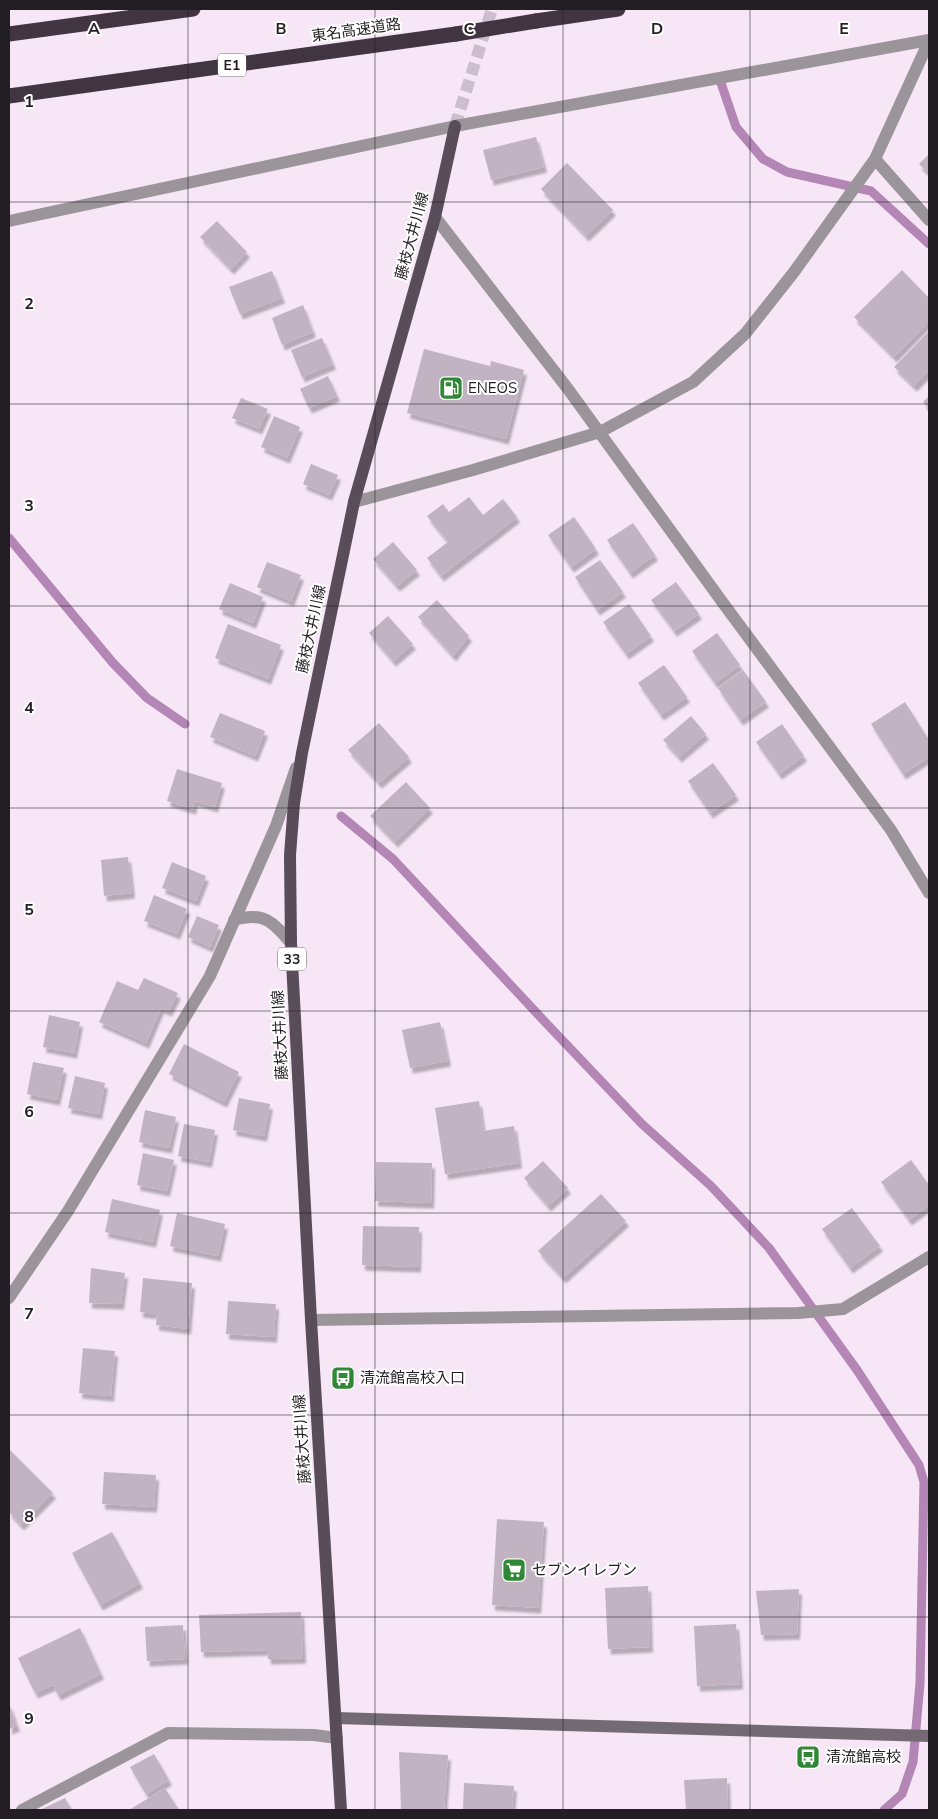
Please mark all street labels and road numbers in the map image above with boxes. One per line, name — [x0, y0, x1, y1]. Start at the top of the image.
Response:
street label: 東名高速道路 — [310, 14, 402, 46]
road number: E1 — [218, 54, 246, 76]
street label: 藤枝大井川線 — [391, 190, 433, 282]
street label: 藤枝大井川線 — [292, 583, 330, 675]
road number: 33 — [278, 948, 306, 971]
street label: 藤枝大井川線 — [268, 990, 292, 1080]
street label: 藤枝大井川線 — [289, 1393, 315, 1485]

